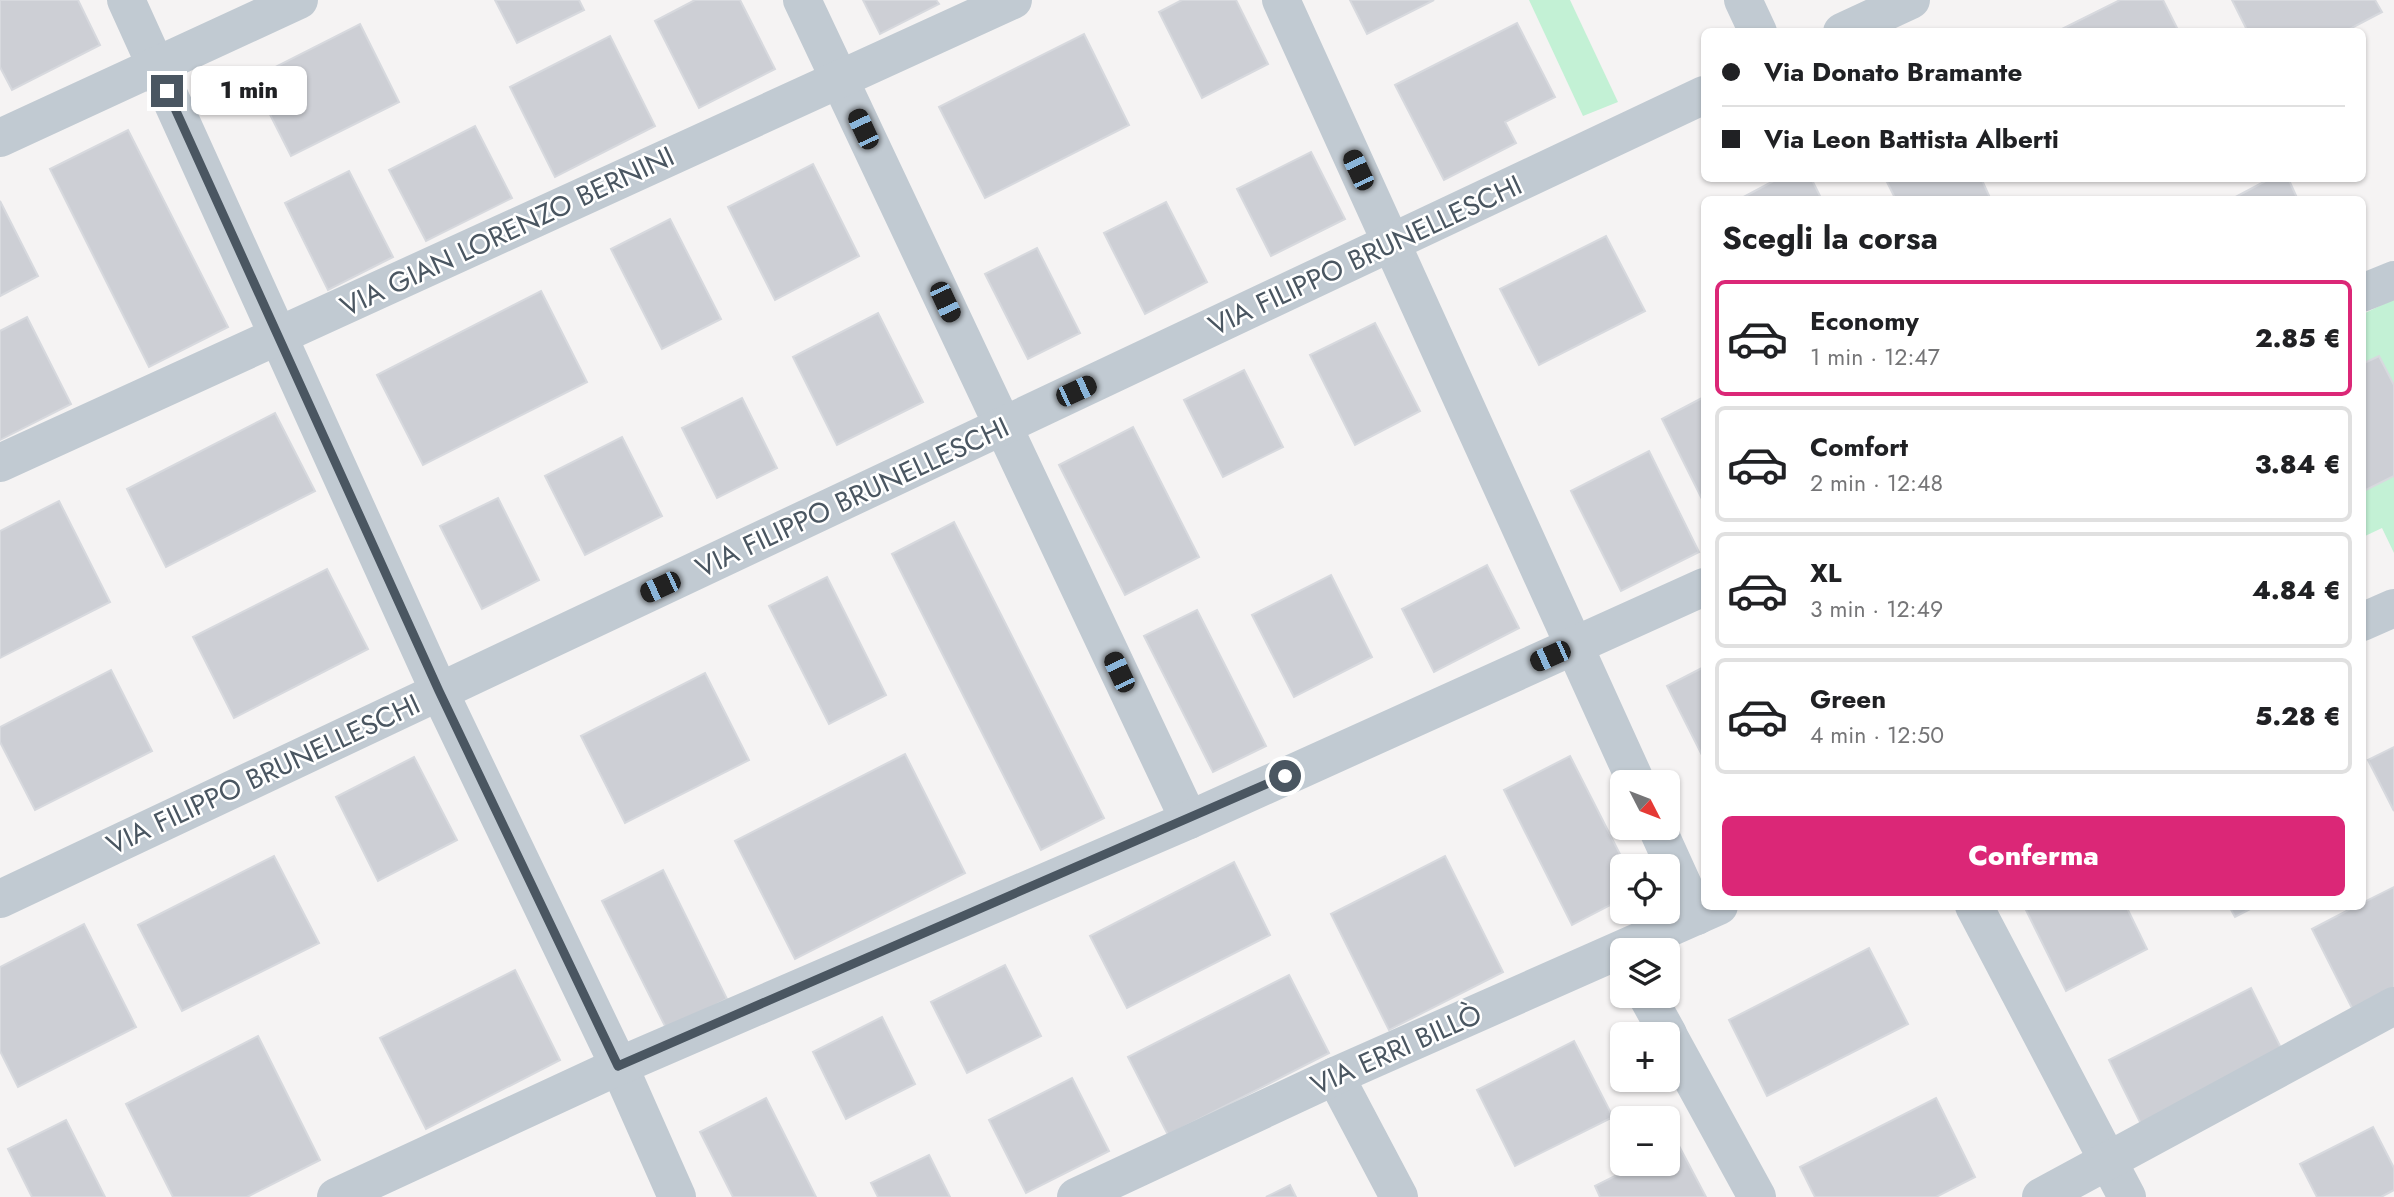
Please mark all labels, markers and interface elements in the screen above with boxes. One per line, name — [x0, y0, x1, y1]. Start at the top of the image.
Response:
text: Via Donato Bramante — [1764, 53, 2022, 91]
callout: 1 min — [192, 66, 307, 116]
text: 1 min — [220, 73, 278, 107]
route end — [151, 75, 183, 107]
car — [845, 106, 882, 152]
text: Via Leon Battista Alberti — [1764, 120, 2059, 158]
street label: VIA GIAN LORENZO BERNINI — [333, 136, 681, 327]
car — [1340, 147, 1377, 193]
street label: VIA FILIPPO BRUNELLESCHI — [1202, 165, 1529, 346]
text: Scegli la corsa — [1722, 215, 1938, 261]
car — [927, 279, 964, 325]
text: Economy — [1810, 302, 1919, 340]
icon: car — [1726, 307, 1789, 370]
text: 2.85 € — [2255, 319, 2341, 357]
text: 1 min · 12:47 — [1810, 340, 1940, 374]
car — [1053, 373, 1100, 409]
street label: VIA FILIPPO BRUNELLESCHI — [689, 407, 1016, 588]
text: Comfort — [1810, 428, 1908, 466]
icon: car — [1726, 433, 1789, 496]
text: 3.84 € — [2255, 445, 2341, 483]
text: 2 min · 12:48 — [1810, 466, 1943, 500]
text: XL — [1810, 554, 1842, 592]
icon: car — [1726, 559, 1789, 622]
car — [637, 569, 684, 605]
text: 4.84 € — [2252, 571, 2341, 609]
text: 3 min · 12:49 — [1810, 592, 1943, 626]
car — [1527, 638, 1574, 674]
car — [1101, 649, 1138, 695]
text: Green — [1810, 680, 1886, 718]
street label: VIA FILIPPO BRUNELLESCHI — [100, 684, 427, 865]
icon: car — [1726, 685, 1789, 748]
text: 5.28 € — [2255, 697, 2341, 735]
text: 4 min · 12:50 — [1810, 718, 1944, 752]
route start — [1269, 760, 1301, 792]
north arrow — [1610, 770, 1680, 840]
map controls — [1610, 770, 1680, 1176]
button: Conferma — [1722, 816, 2345, 896]
button: locate — [1610, 854, 1680, 924]
button: layers — [1610, 938, 1680, 1008]
street label: VIA ERRI BILLÒ — [1304, 993, 1488, 1105]
button: + — [1610, 1022, 1680, 1092]
button: − — [1610, 1106, 1680, 1176]

